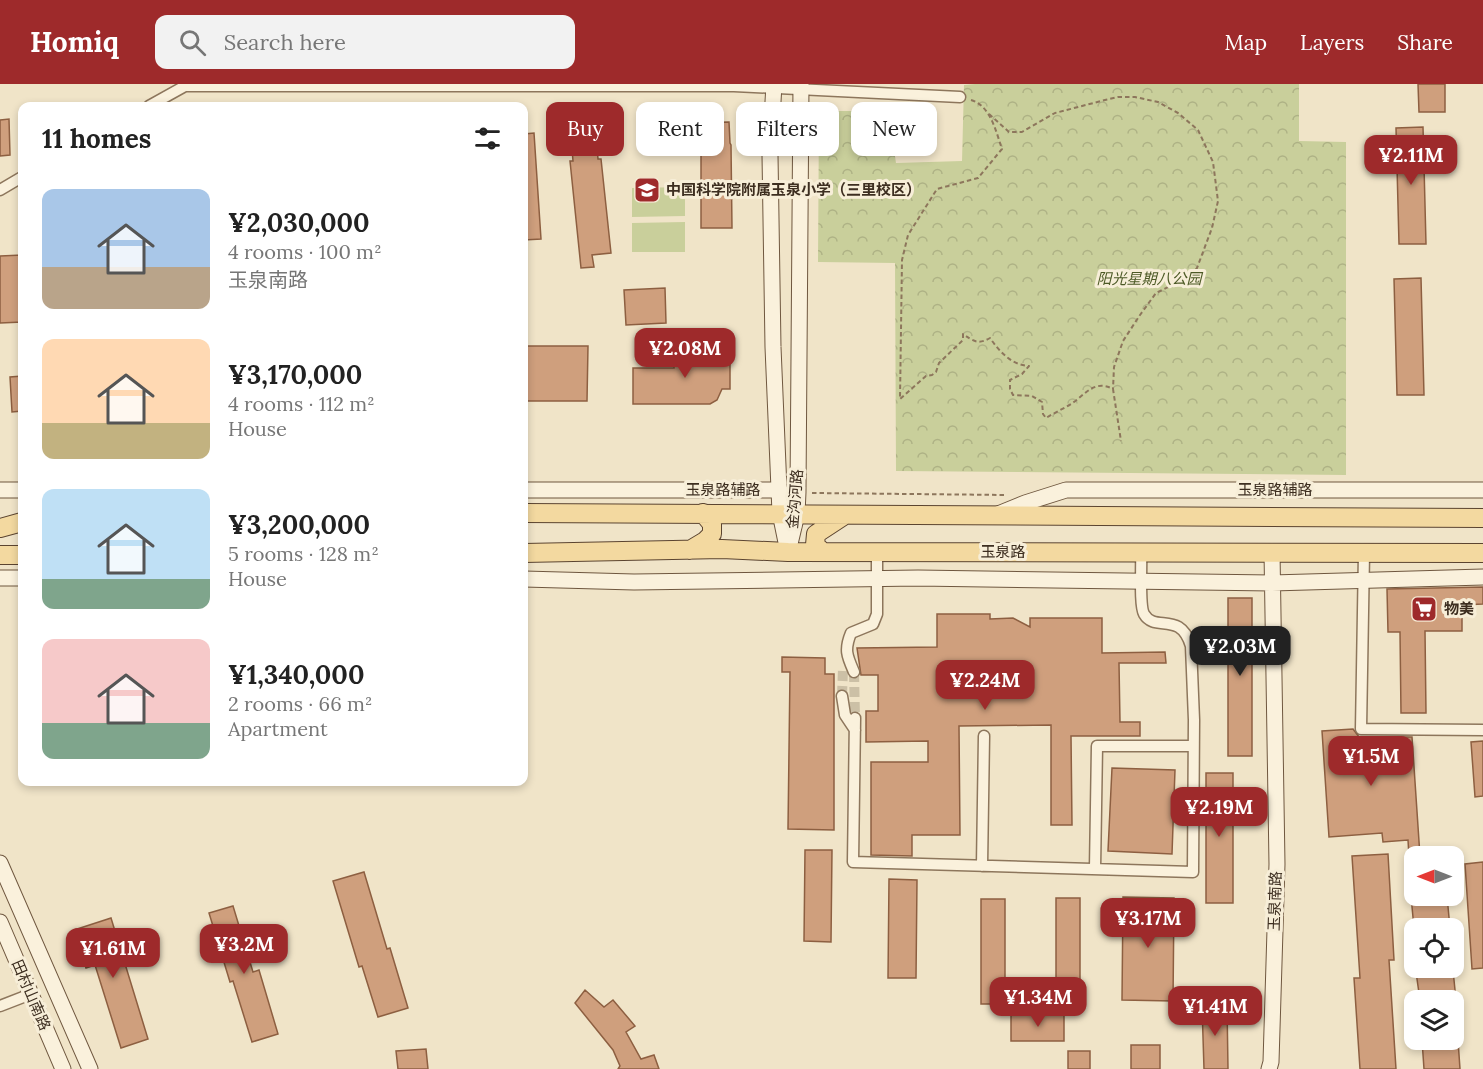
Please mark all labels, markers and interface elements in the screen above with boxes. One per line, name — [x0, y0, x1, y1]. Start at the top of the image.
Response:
search box — [155, 15, 575, 69]
text: Homiq — [30, 24, 119, 60]
icon: search — [176, 26, 209, 59]
text: Search here — [224, 28, 346, 56]
text: Map — [1224, 29, 1267, 56]
text: Layers — [1300, 29, 1364, 56]
text: Share — [1397, 29, 1453, 56]
chip: Buy — [546, 102, 624, 156]
chip: Rent — [636, 102, 724, 156]
chip: Filters — [736, 102, 839, 156]
chip: New — [851, 102, 937, 156]
text: 11 homes — [42, 122, 151, 155]
icon: filters — [471, 122, 504, 155]
pin: ¥2.11M — [1362, 135, 1460, 186]
text: ¥2.11M — [1378, 142, 1444, 167]
school or university icon: 中国科学院附属玉泉小学（三里校区） — [632, 175, 662, 205]
place label: 中国科学院附属玉泉小学（三里校区） — [666, 180, 921, 199]
text: ¥2,030,000 — [228, 206, 370, 239]
icon: home — [90, 213, 162, 285]
text: 4 rooms · 100 m² — [228, 239, 382, 264]
text: 玉泉南路 — [228, 267, 308, 292]
park label: 阳光星期八公园 — [1096, 269, 1203, 288]
pin: ¥2.08M — [636, 328, 734, 379]
text: ¥2.08M — [648, 335, 722, 360]
text: ¥3,170,000 — [228, 358, 362, 391]
icon: home — [90, 363, 162, 435]
text: 4 rooms · 112 m² — [228, 391, 375, 416]
text: House — [228, 416, 287, 441]
street label: 金沟河路 — [782, 468, 807, 530]
street label: 玉泉路辅路 — [685, 480, 761, 499]
street label: 玉泉路辅路 — [1237, 480, 1313, 499]
text: ¥3,200,000 — [228, 508, 370, 541]
icon: home — [90, 513, 162, 585]
text: 5 rooms · 128 m² — [228, 541, 379, 566]
street label: 玉泉路 — [980, 542, 1026, 561]
text: House — [228, 566, 287, 591]
supermarket icon: 物美 — [1409, 594, 1439, 624]
place label: 物美 — [1444, 599, 1474, 618]
pin: ¥2.03M — [1191, 626, 1289, 677]
text: ¥2.03M — [1204, 633, 1276, 658]
text: ¥1,340,000 — [228, 658, 364, 691]
pin: ¥2.24M — [936, 660, 1034, 711]
icon: home — [90, 663, 162, 735]
text: ¥2.24M — [950, 667, 1020, 692]
text: 2 rooms · 66 m² — [228, 691, 373, 716]
text: Apartment — [228, 716, 328, 741]
pin: ¥1.5M — [1329, 736, 1413, 787]
text: ¥1.5M — [1342, 743, 1400, 768]
pin: ¥2.19M — [1170, 787, 1268, 838]
text: ¥2.19M — [1185, 794, 1253, 819]
north arrow — [1404, 846, 1464, 906]
map controls — [1404, 846, 1464, 1050]
street label: 玉泉南路 — [1264, 871, 1285, 931]
pin: ¥3.17M — [1099, 898, 1197, 949]
text: ¥3.17M — [1114, 905, 1182, 930]
button: locate — [1404, 918, 1464, 978]
pin: ¥3.2M — [202, 924, 286, 975]
pin: ¥1.61M — [64, 928, 162, 979]
text: ¥3.2M — [214, 931, 274, 956]
text: ¥1.61M — [80, 935, 146, 960]
street label: 田村山南路 — [8, 957, 55, 1033]
pin: ¥1.34M — [989, 977, 1087, 1028]
text: ¥1.34M — [1004, 984, 1072, 1009]
pin: ¥1.41M — [1166, 986, 1264, 1037]
button: layers — [1404, 990, 1464, 1050]
text: ¥1.41M — [1182, 993, 1248, 1018]

